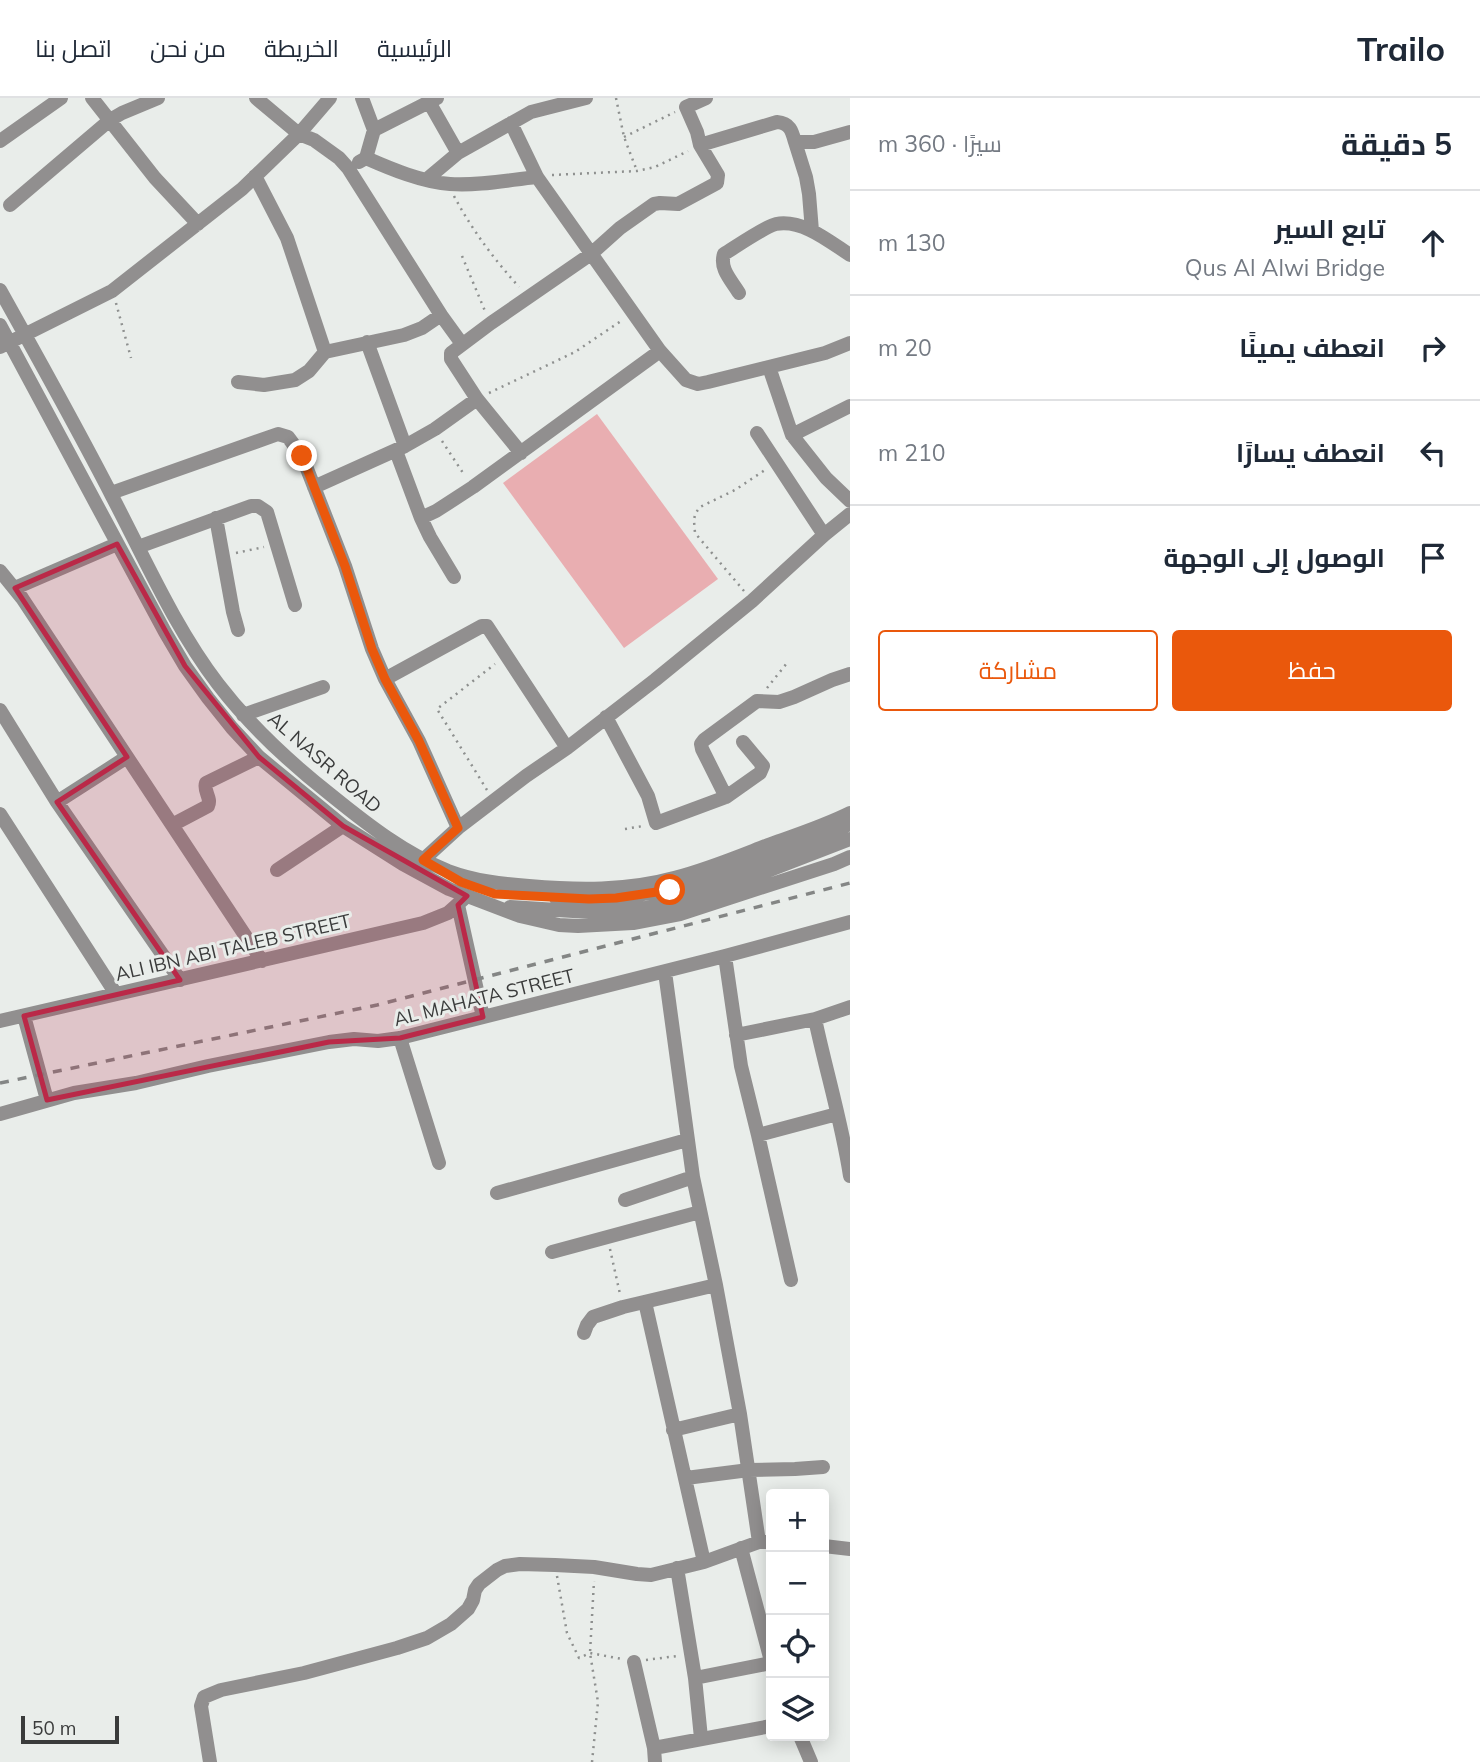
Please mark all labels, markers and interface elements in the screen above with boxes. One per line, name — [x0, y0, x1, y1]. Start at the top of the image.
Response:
text: Trailo — [1357, 28, 1445, 69]
text: اتصل بنا — [35, 33, 112, 63]
text: من نحن — [150, 33, 226, 63]
text: الخريطة — [264, 33, 339, 63]
text: الرئيسية — [377, 33, 452, 63]
text: 5 دقيقة — [1341, 125, 1452, 163]
text: سيرًا · 360 m — [878, 129, 1002, 158]
text: تابع السير — [1274, 212, 1385, 245]
icon: ahead — [1414, 224, 1452, 262]
text: 130 m — [878, 228, 946, 257]
text: Qus Al Alwi Bridge — [1185, 253, 1385, 282]
icon: right — [1414, 329, 1452, 367]
text: انعطف يمينًا — [1239, 331, 1385, 364]
text: 20 m — [878, 333, 932, 362]
icon: left — [1414, 434, 1452, 472]
text: انعطف يسارًا — [1236, 436, 1385, 469]
text: 210 m — [878, 438, 946, 467]
route end — [286, 440, 317, 471]
icon: arrive — [1414, 539, 1452, 577]
text: الوصول إلى الوجهة — [1164, 541, 1385, 574]
button: مشاركة — [878, 630, 1158, 711]
button: حفظ — [1172, 630, 1452, 711]
street label: AL NASR ROAD — [263, 706, 387, 818]
route start — [654, 874, 685, 905]
street label: ALI IBN ABI TALEB STREET — [113, 908, 354, 986]
street label: AL MAHATA STREET — [391, 963, 577, 1031]
map controls — [766, 1489, 829, 1741]
button: + — [766, 1489, 829, 1552]
button: − — [766, 1552, 829, 1615]
button: locate — [766, 1615, 829, 1678]
button: layers — [766, 1678, 829, 1741]
scale bar — [21, 1713, 119, 1745]
text: 50 m — [32, 1716, 76, 1740]

